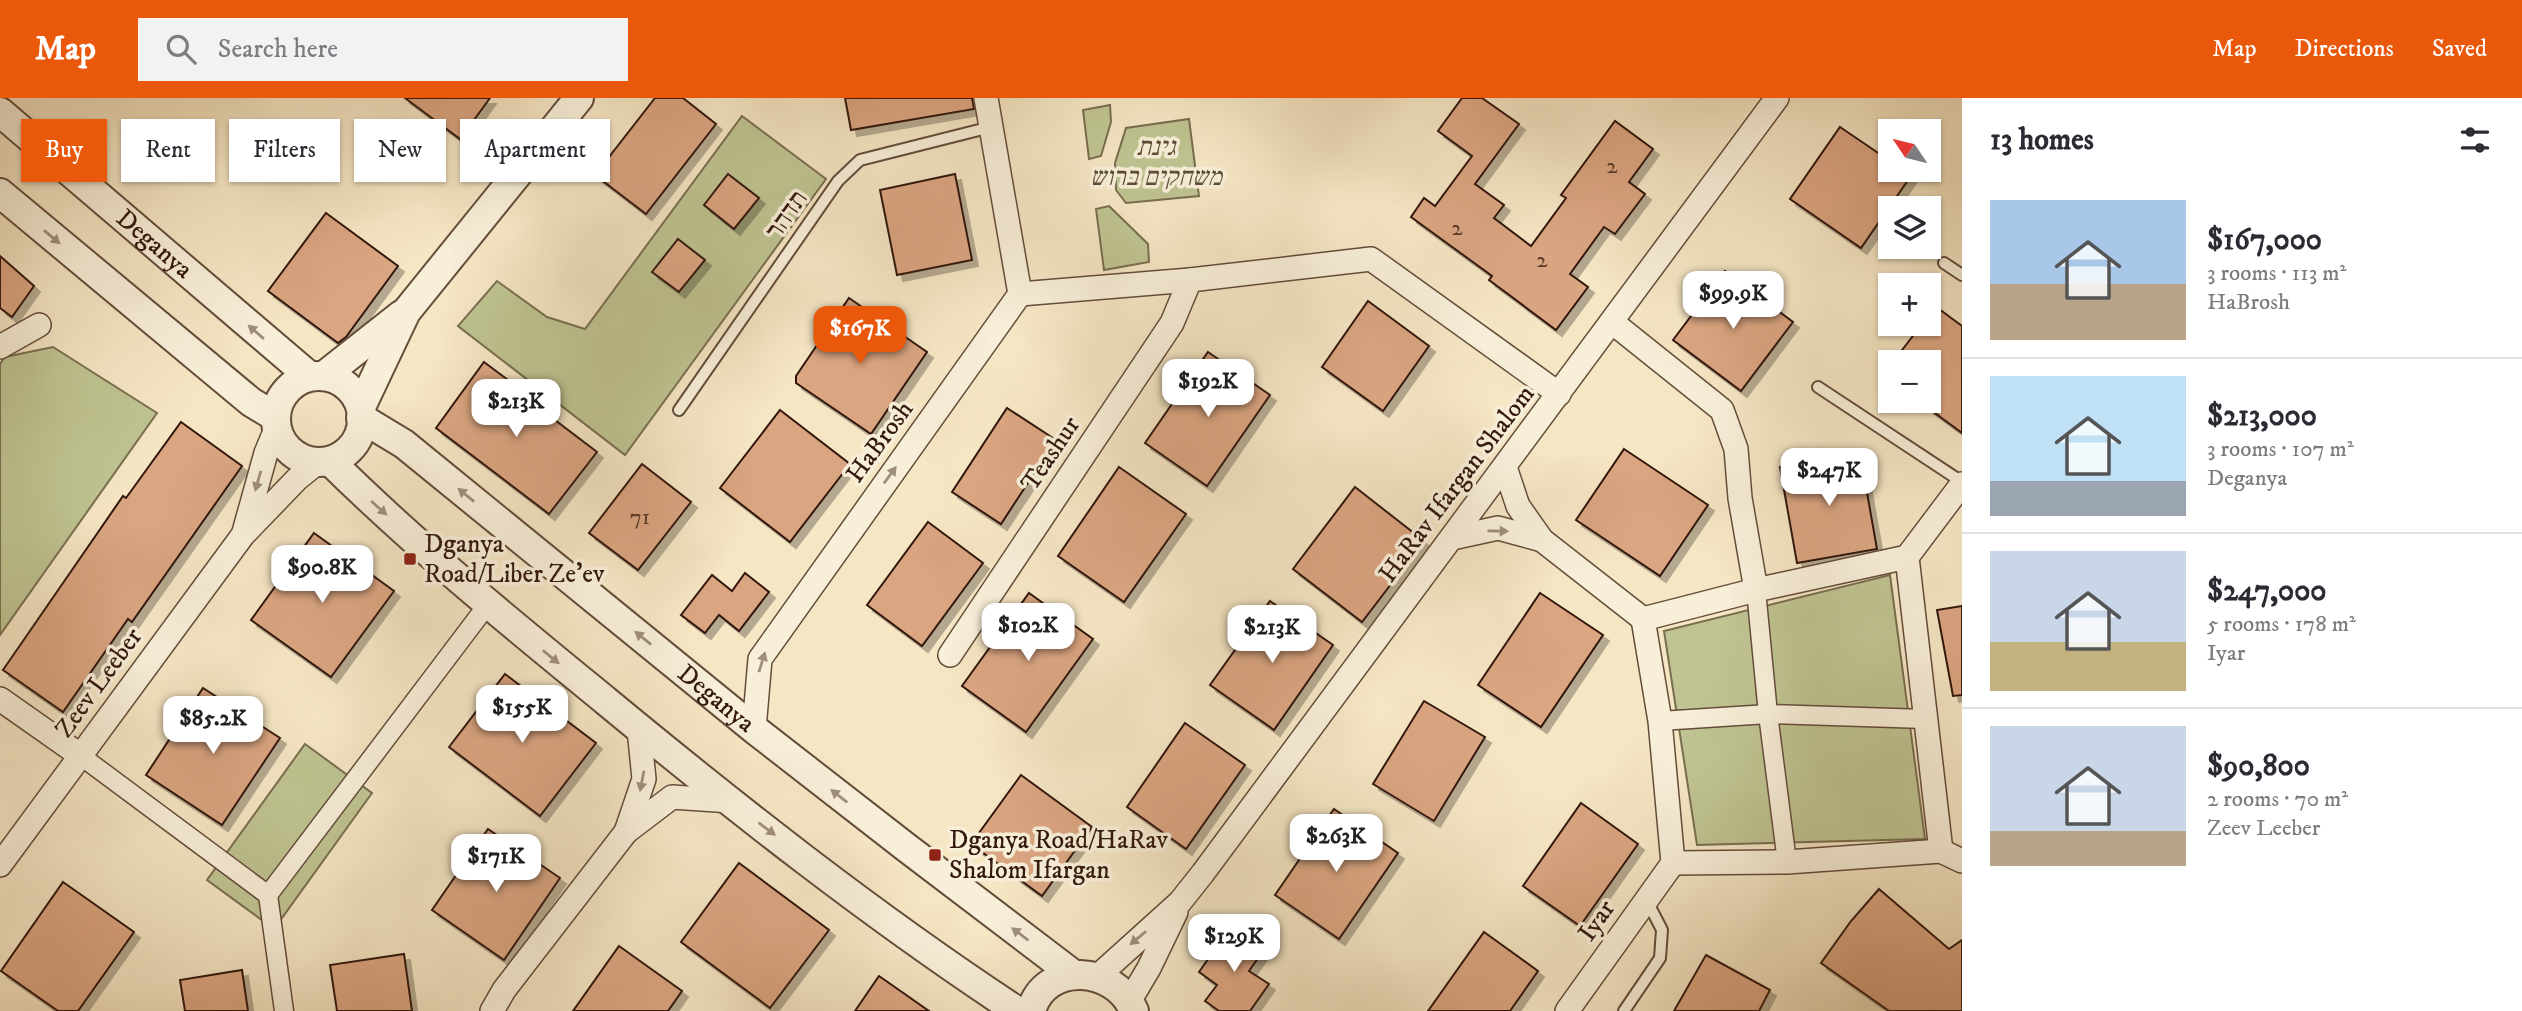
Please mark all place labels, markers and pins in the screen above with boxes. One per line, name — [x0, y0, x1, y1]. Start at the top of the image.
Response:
pin: $99.9K — [1676, 272, 1790, 331]
pin: $167K — [811, 306, 909, 366]
pin: $192K — [1159, 360, 1257, 419]
pin: $213K — [467, 380, 565, 439]
pin: $247K — [1780, 448, 1878, 508]
place label: Dganya Road/Liber Ze'ev — [424, 528, 605, 591]
pin: $90.8K — [265, 546, 379, 605]
marker: Dganya Road/Liber Ze'ev — [402, 551, 418, 567]
pin: $102K — [979, 603, 1077, 663]
pin: $213K — [1223, 606, 1321, 665]
pin: $155K — [473, 686, 571, 745]
pin: $85.2K — [156, 696, 270, 756]
pin: $263K — [1287, 814, 1385, 874]
place label: Dganya Road/HaRav Shalom Ifargan — [949, 824, 1168, 887]
pin: $171K — [447, 834, 545, 894]
marker: Dganya Road/HaRav Shalom Ifargan — [927, 847, 943, 863]
pin: $129K — [1185, 914, 1283, 974]

